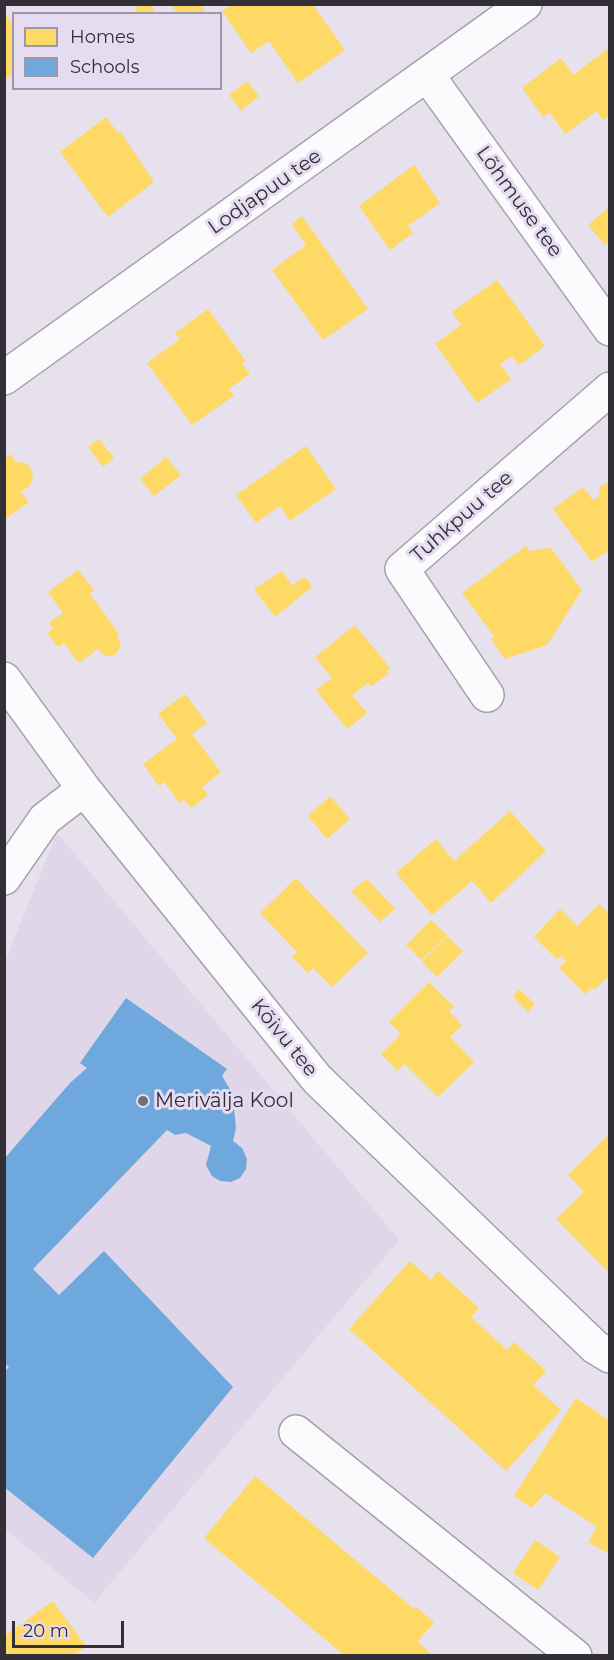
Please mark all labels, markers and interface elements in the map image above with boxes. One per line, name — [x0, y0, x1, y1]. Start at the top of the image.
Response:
legend — [12, 12, 222, 90]
text: Homes — [70, 26, 135, 48]
text: Schools — [70, 56, 139, 78]
street label: Lõhmuse tee — [471, 142, 567, 262]
street label: Lodjapuu tee — [204, 144, 326, 240]
street label: Tuhkpuu tee — [406, 466, 518, 568]
street label: Kõivu tee — [245, 994, 323, 1082]
place label: Merivälja Kool — [155, 1089, 294, 1113]
marker: Merivälja Kool — [136, 1094, 150, 1108]
scale bar — [15, 1609, 128, 1647]
text: 20 m — [23, 1620, 69, 1642]

